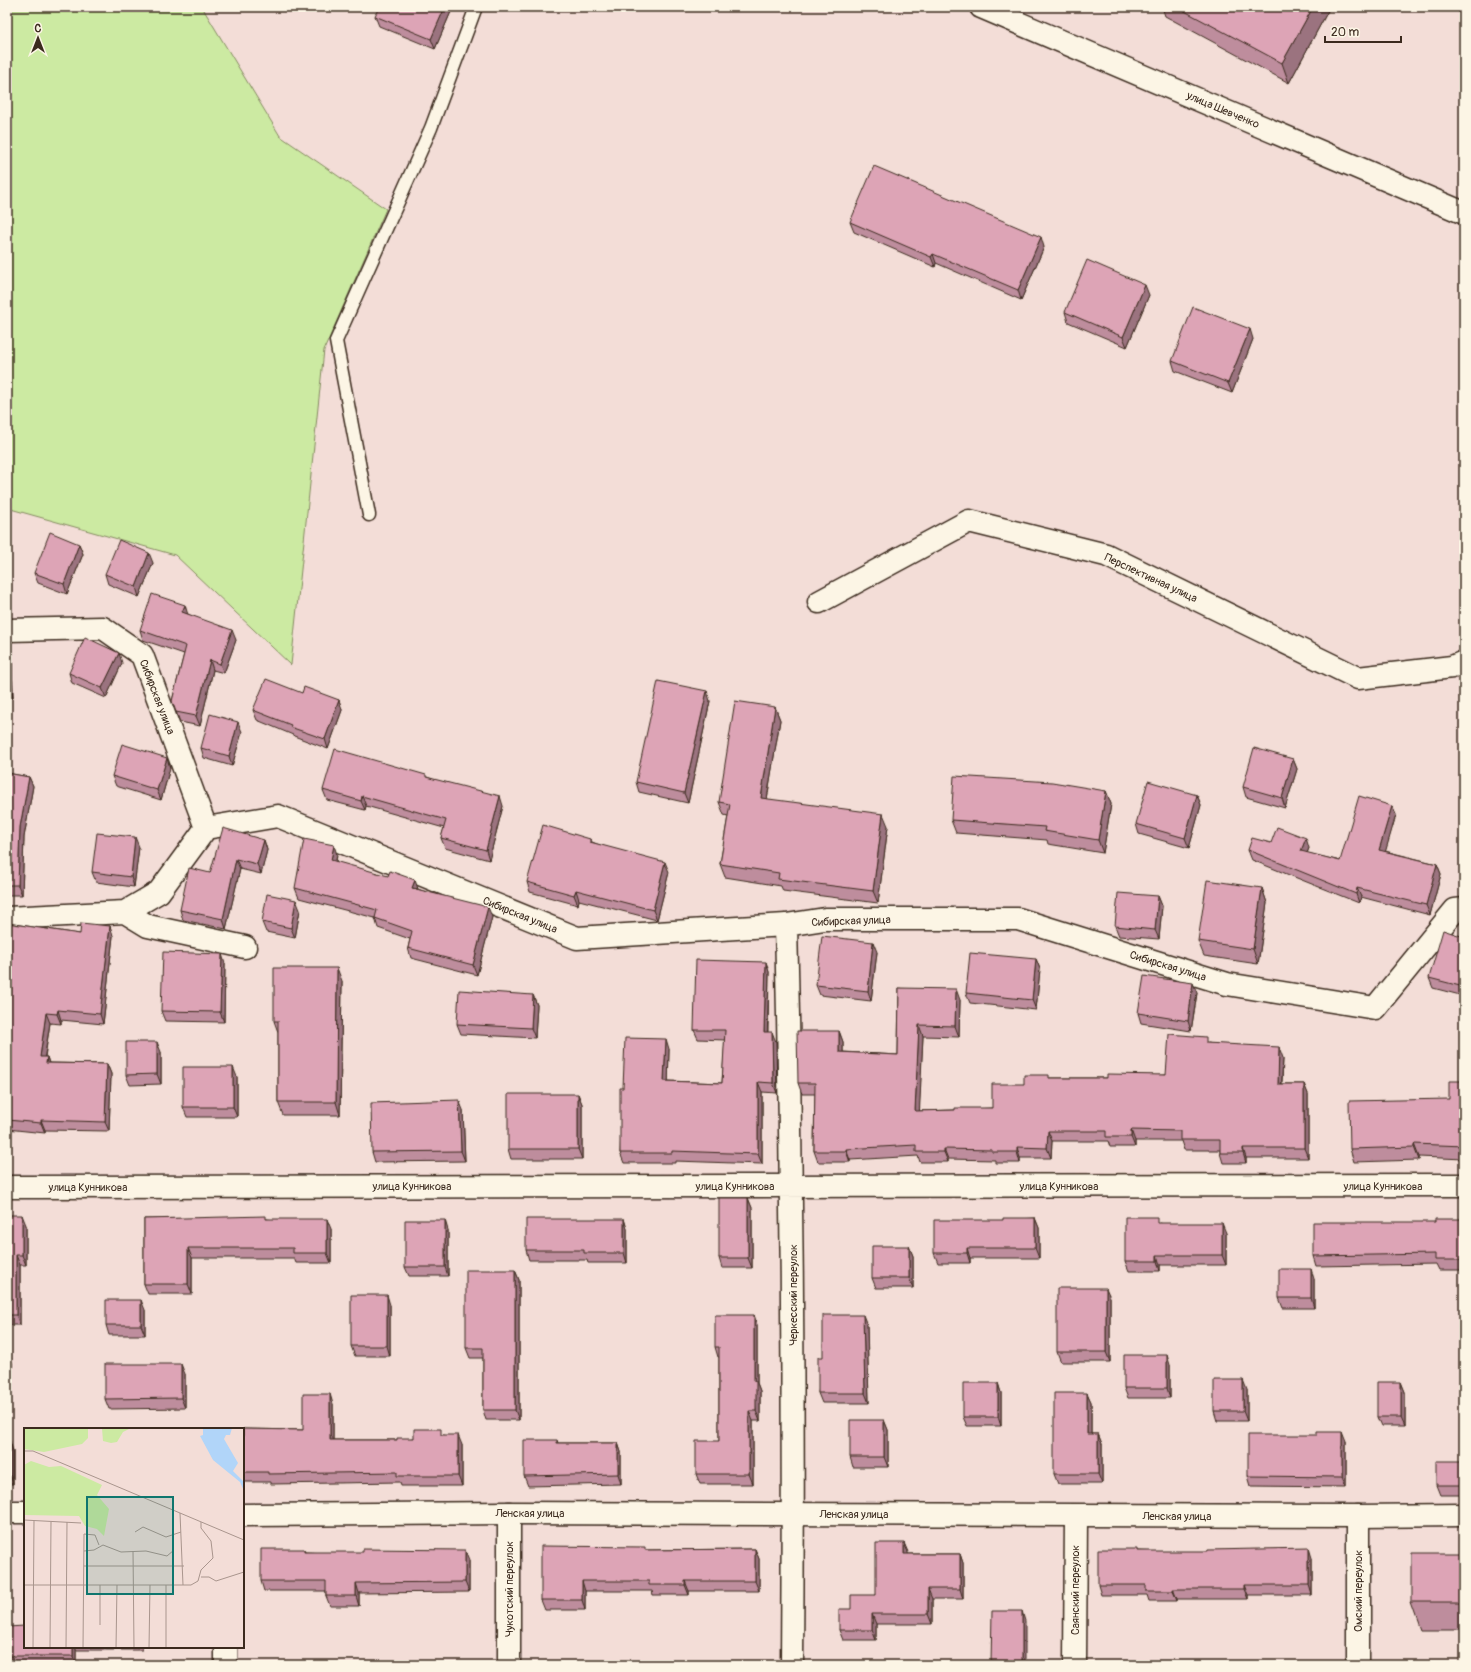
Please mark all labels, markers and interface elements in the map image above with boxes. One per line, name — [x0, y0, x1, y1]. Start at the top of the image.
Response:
north arrow — [18, 18, 58, 58]
scale bar — [1325, 18, 1401, 44]
text: С — [35, 22, 42, 35]
text: 20 m — [1331, 25, 1360, 40]
street label: улица Шевченко — [1184, 88, 1261, 131]
street label: Перспективная улица — [1103, 551, 1199, 605]
street label: Сибирская улица — [137, 658, 177, 736]
street label: Сибирская улица — [481, 894, 559, 936]
street label: Сибирская улица — [811, 913, 891, 929]
street label: Сибирская улица — [1128, 948, 1208, 984]
street label: улица Кунникова — [372, 1180, 451, 1193]
street label: улица Кунникова — [695, 1180, 774, 1193]
street label: улица Кунникова — [1019, 1180, 1098, 1193]
street label: улица Кунникова — [1343, 1180, 1422, 1193]
street label: улица Кунникова — [48, 1181, 127, 1194]
street label: Черкесский переулок — [787, 1244, 800, 1346]
inset map — [24, 1428, 244, 1648]
street label: Ленская улица — [495, 1507, 564, 1520]
street label: Ленская улица — [819, 1508, 888, 1521]
street label: Ленская улица — [1142, 1510, 1211, 1523]
street label: Чукотский переулок — [503, 1541, 516, 1637]
street label: Саянский переулок — [1069, 1545, 1082, 1635]
street label: Омский переулок — [1352, 1550, 1365, 1632]

